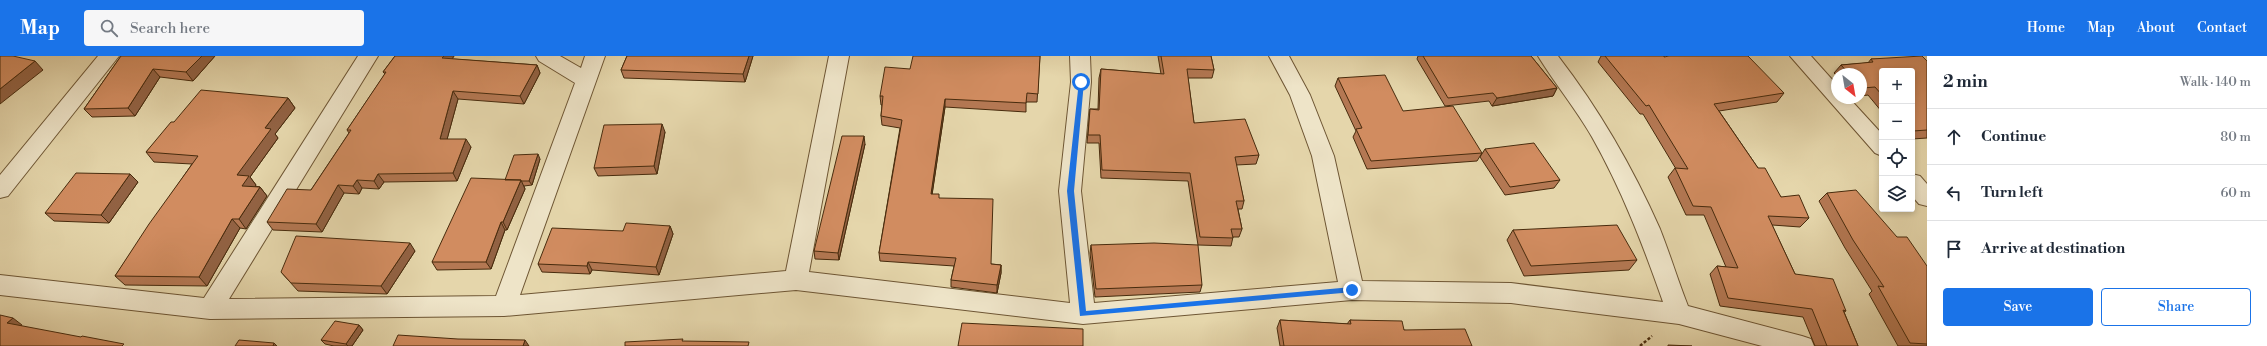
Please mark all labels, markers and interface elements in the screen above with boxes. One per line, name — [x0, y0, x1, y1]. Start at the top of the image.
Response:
search box — [84, 10, 364, 46]
text: Map — [20, 16, 60, 40]
icon: search — [98, 17, 120, 39]
text: Search here — [130, 19, 210, 38]
text: Home — [2027, 19, 2065, 37]
text: Map — [2087, 19, 2115, 37]
text: About — [2137, 19, 2175, 37]
text: Contact — [2197, 19, 2247, 37]
north arrow — [1831, 68, 1867, 104]
map controls — [1879, 68, 1915, 212]
button: + — [1879, 68, 1915, 104]
text: 2 min — [1943, 71, 1988, 93]
route start — [1072, 73, 1090, 91]
text: Walk · 140 m — [2180, 74, 2251, 90]
button: − — [1879, 104, 1915, 140]
icon: ahead — [1943, 126, 1965, 148]
text: Continue — [1981, 127, 2046, 146]
text: 80 m — [2220, 129, 2251, 145]
button: locate — [1879, 140, 1915, 176]
button: layers — [1879, 176, 1915, 212]
icon: left — [1943, 182, 1965, 204]
text: Turn left — [1981, 183, 2043, 202]
text: 60 m — [2220, 185, 2251, 201]
icon: arrive — [1943, 238, 1965, 260]
text: Arrive at destination — [1981, 239, 2125, 258]
route end — [1343, 281, 1361, 299]
button: Save — [1943, 288, 2093, 326]
button: Share — [2101, 288, 2251, 326]

